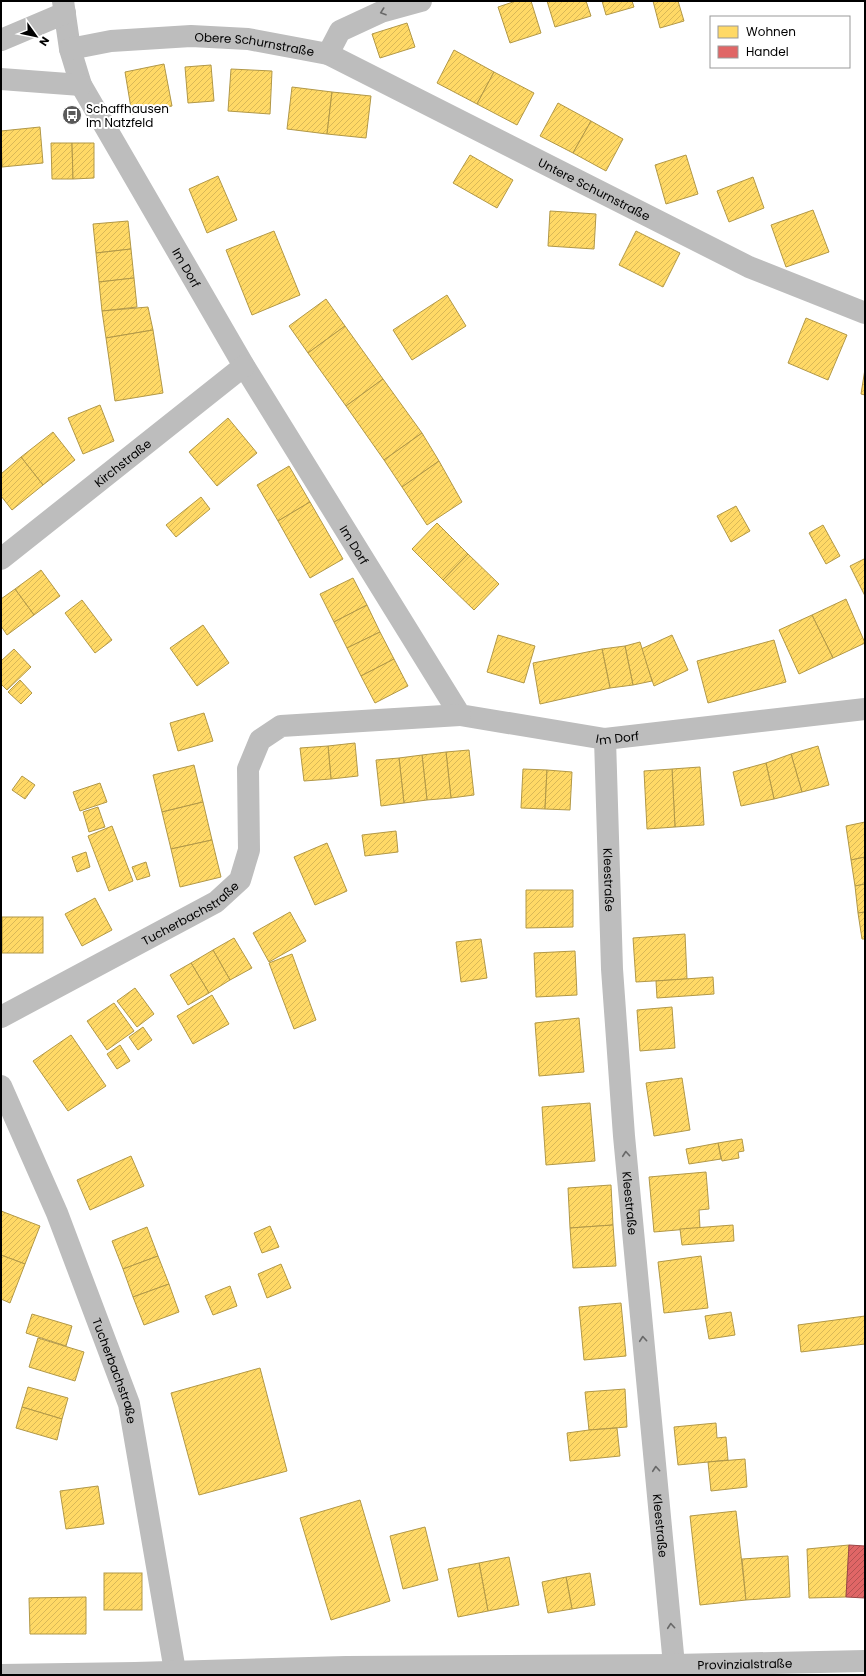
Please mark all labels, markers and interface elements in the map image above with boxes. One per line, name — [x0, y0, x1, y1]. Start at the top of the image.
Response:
one-way arrow — [380, 7, 387, 16]
north arrow — [16, 16, 56, 56]
legend — [710, 16, 850, 68]
text: Wohnen — [746, 23, 796, 40]
street label: Obere Schurnstraße — [194, 28, 316, 60]
text: N — [35, 34, 53, 49]
text: Handel — [746, 43, 789, 60]
place label: Schaffhausen Im Natzfeld — [86, 100, 169, 131]
bus stop icon: Schaffhausen Im Natzfeld — [61, 104, 83, 126]
street label: Untere Schurnstraße — [535, 153, 653, 224]
street label: Im Dorf — [169, 244, 205, 290]
street label: Kirchstraße — [90, 435, 154, 491]
street label: Im Dorf — [336, 522, 373, 567]
street label: Im Dorf — [595, 727, 640, 748]
street label: Kleestraße — [600, 848, 619, 912]
street label: Tucherbachstraße — [138, 877, 242, 949]
one-way arrow — [622, 1151, 631, 1157]
street label: Kleestraße — [619, 1171, 642, 1236]
street label: Tucherbachstraße — [89, 1315, 141, 1425]
one-way arrow — [639, 1336, 648, 1342]
one-way arrow — [651, 1466, 660, 1472]
street label: Kleestraße — [649, 1493, 672, 1558]
one-way arrow — [666, 1623, 675, 1629]
street label: Provinzialstraße — [697, 1654, 792, 1673]

